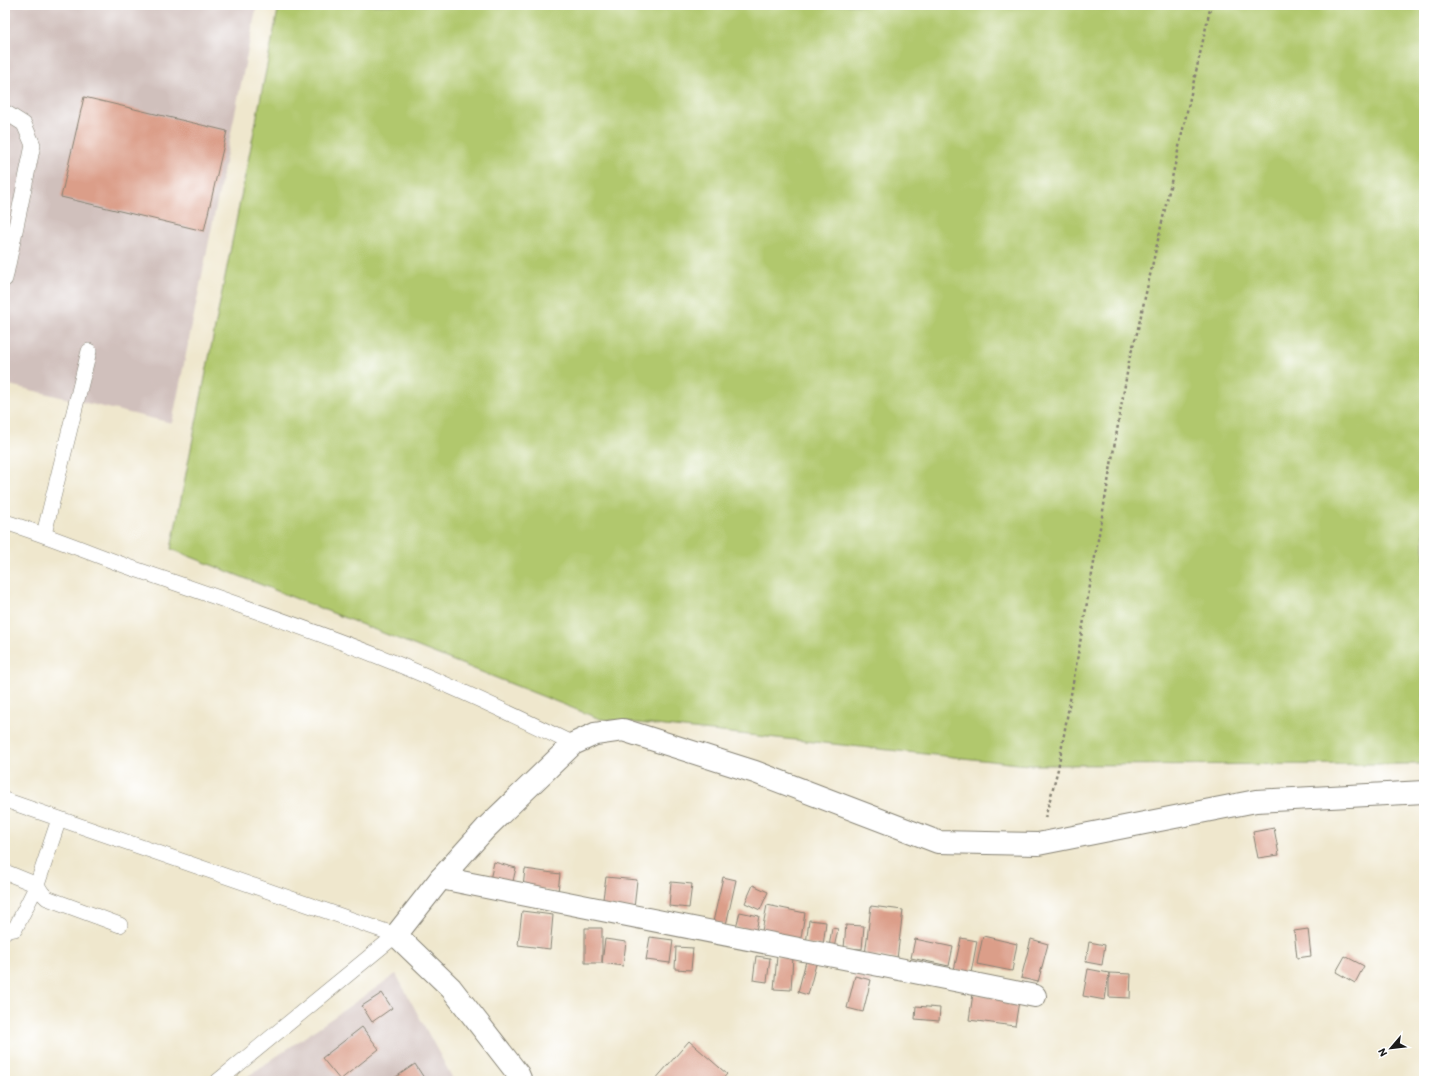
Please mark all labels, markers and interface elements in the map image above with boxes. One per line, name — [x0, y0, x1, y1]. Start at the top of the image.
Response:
north arrow — [1371, 1028, 1411, 1068]
text: N — [1375, 1046, 1390, 1059]

